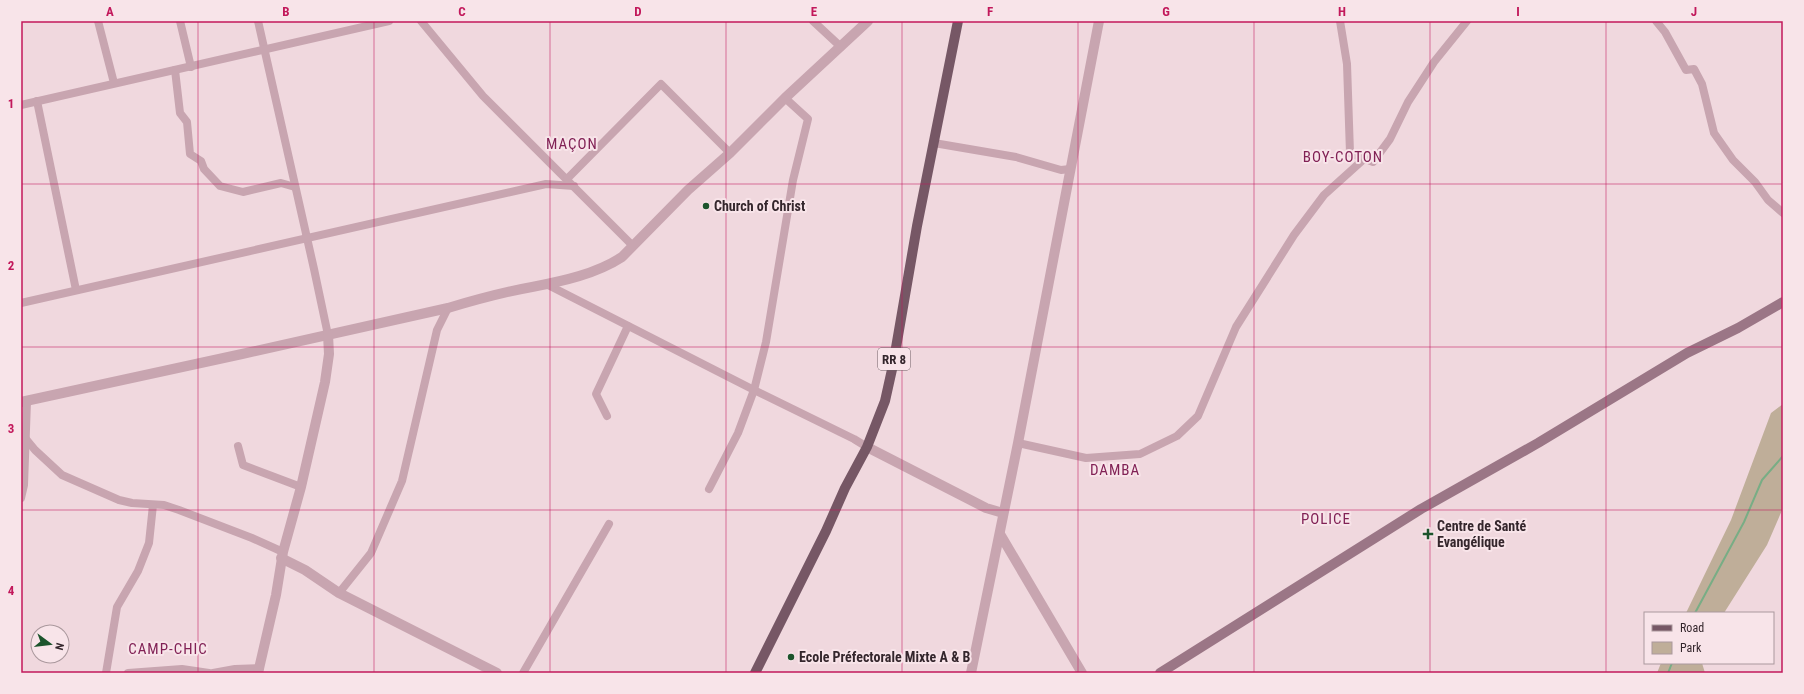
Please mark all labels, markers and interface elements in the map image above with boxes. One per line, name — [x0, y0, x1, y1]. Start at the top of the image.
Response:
text: A — [106, 4, 114, 19]
text: B — [282, 4, 290, 19]
text: C — [458, 4, 466, 19]
text: D — [634, 4, 642, 19]
text: E — [811, 4, 818, 19]
text: F — [987, 4, 993, 19]
text: G — [1162, 4, 1170, 19]
text: H — [1338, 4, 1346, 19]
text: I — [1516, 4, 1520, 19]
text: J — [1691, 4, 1697, 19]
text: 1 — [8, 96, 14, 111]
district label: MAÇON — [546, 135, 598, 153]
district label: BOY-COTON — [1303, 148, 1383, 166]
place label: Church of Christ — [714, 198, 805, 214]
marker: Church of Christ — [701, 201, 711, 211]
text: 2 — [8, 258, 15, 273]
road number: RR 8 — [878, 348, 910, 370]
text: 3 — [8, 421, 14, 436]
district label: DAMBA — [1090, 461, 1140, 479]
district label: POLICE — [1301, 510, 1351, 528]
place label: Centre de Santé Evangélique — [1437, 518, 1526, 550]
marker: Centre de Santé Evangélique — [1422, 528, 1434, 540]
text: 4 — [8, 583, 15, 598]
legend — [1644, 612, 1774, 664]
text: Road — [1680, 621, 1704, 635]
north arrow — [30, 624, 70, 664]
district label: CAMP-CHIC — [128, 640, 208, 658]
text: Park — [1680, 641, 1702, 655]
text: N — [52, 642, 66, 652]
place label: Ecole Préfectorale Mixte A & B — [799, 649, 970, 665]
marker: Ecole Préfectorale Mixte A & B — [786, 652, 796, 662]

